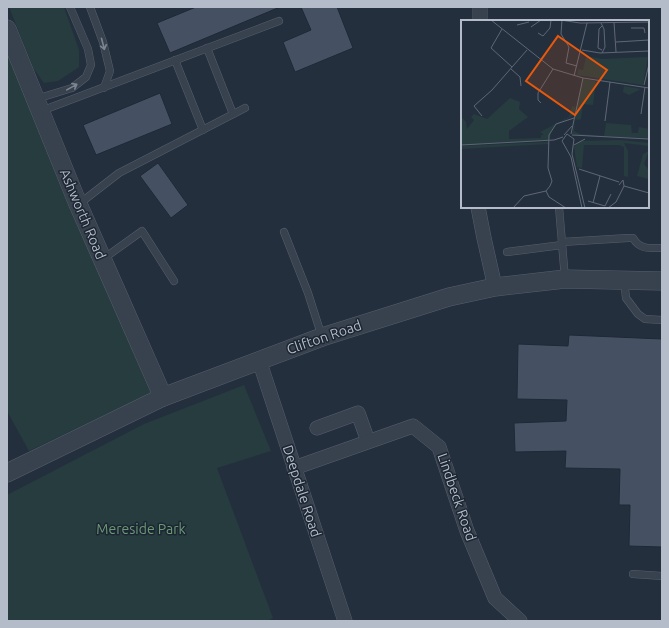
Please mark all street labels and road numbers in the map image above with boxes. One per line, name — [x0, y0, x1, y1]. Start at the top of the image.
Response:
street label: Ashworth Road — [57, 166, 109, 262]
street label: Clifton Road — [284, 317, 364, 357]
street label: Deepdale Road — [280, 443, 324, 539]
street label: Lindbeck Road — [435, 451, 479, 543]

